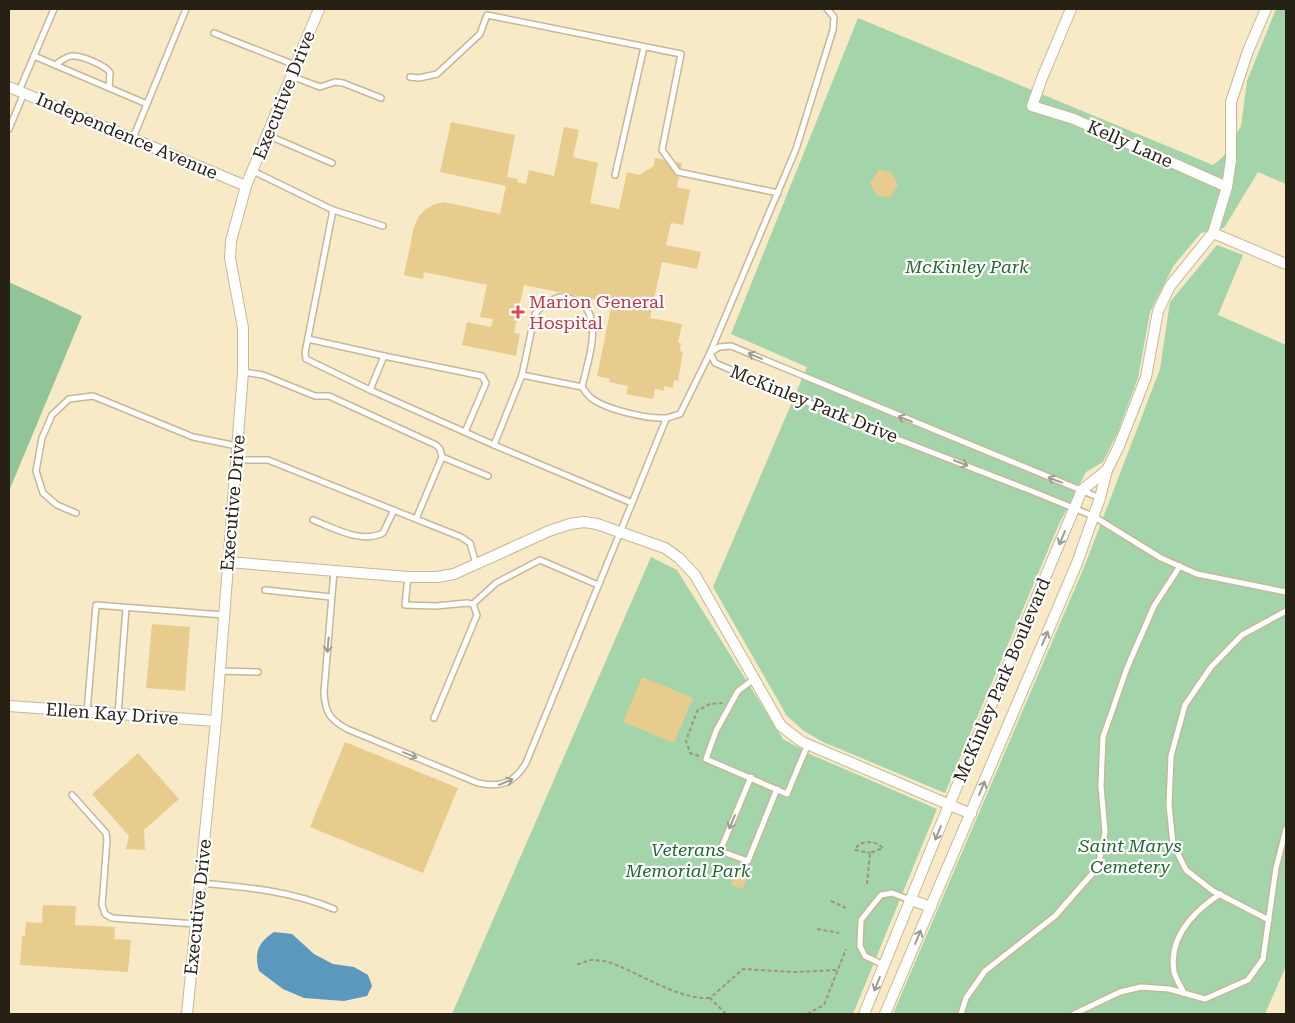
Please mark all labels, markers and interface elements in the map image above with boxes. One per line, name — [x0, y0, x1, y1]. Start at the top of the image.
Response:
street label: Executive Drive — [248, 27, 319, 162]
street label: Independence Avenue — [33, 88, 221, 183]
street label: Kelly Lane — [1084, 115, 1176, 172]
park label: McKinley Park — [904, 256, 1029, 277]
place label: Marion General Hospital — [529, 291, 665, 333]
marker: Marion General Hospital — [511, 305, 525, 319]
one-way arrow — [748, 351, 763, 361]
street label: McKinley Park Drive — [727, 360, 901, 447]
one-way arrow — [898, 414, 913, 423]
street label: Executive Drive — [216, 434, 249, 572]
one-way arrow — [953, 459, 968, 468]
one-way arrow — [1048, 475, 1063, 484]
one-way arrow — [1057, 530, 1067, 545]
street label: McKinley Park Boulevard — [949, 574, 1054, 785]
one-way arrow — [1041, 631, 1051, 646]
one-way arrow — [323, 637, 332, 653]
street label: Ellen Kay Drive — [45, 698, 179, 729]
one-way arrow — [402, 751, 417, 760]
one-way arrow — [498, 776, 513, 786]
one-way arrow — [977, 781, 987, 796]
one-way arrow — [727, 814, 736, 829]
one-way arrow — [933, 825, 942, 840]
park label: Saint Marys Cemetery — [1077, 835, 1182, 877]
street label: Executive Drive — [180, 838, 215, 976]
park label: Veterans Memorial Park — [624, 839, 751, 881]
one-way arrow — [914, 930, 924, 945]
one-way arrow — [871, 976, 881, 991]

